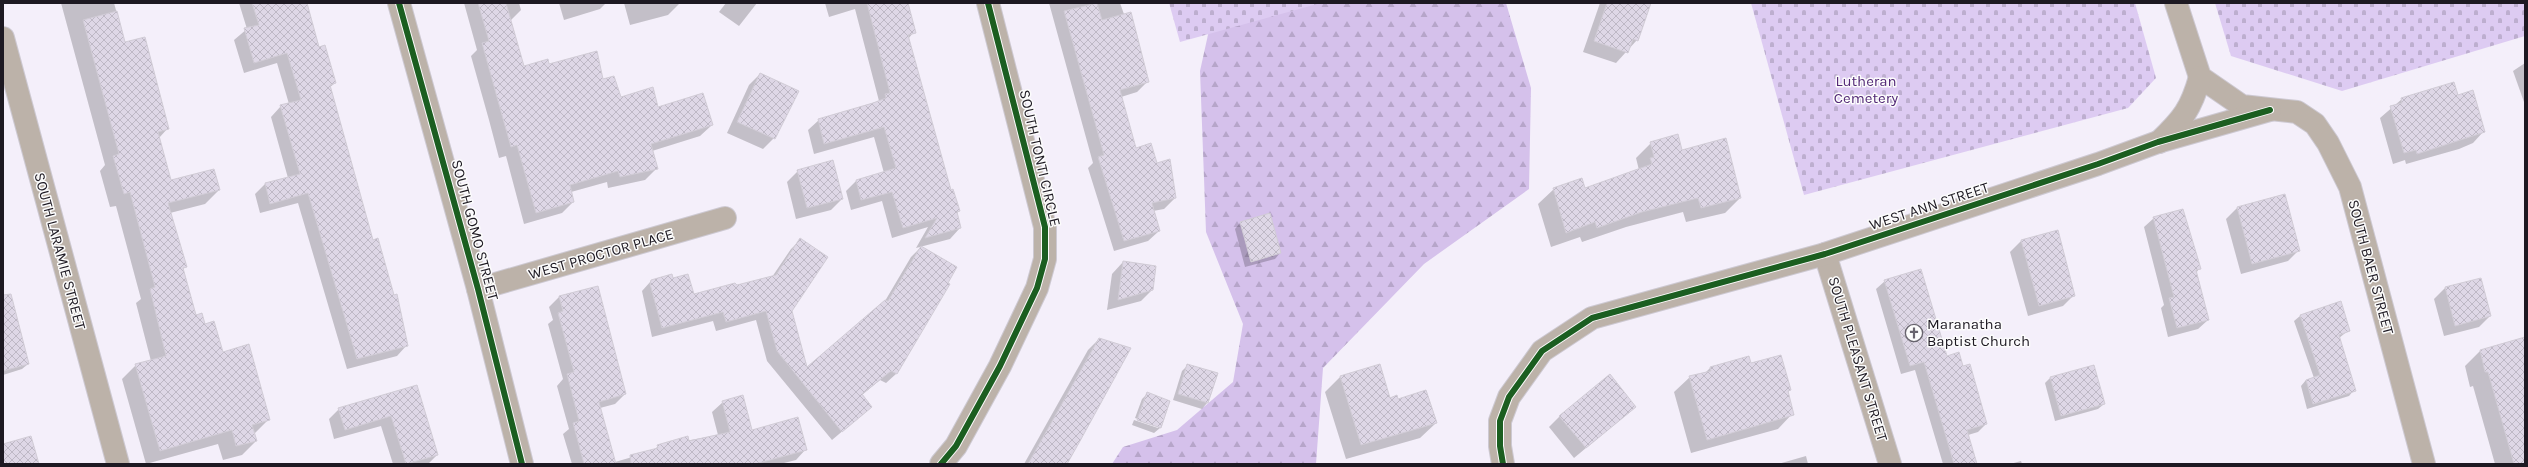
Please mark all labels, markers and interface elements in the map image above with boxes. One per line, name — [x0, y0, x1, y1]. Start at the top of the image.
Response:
park label: Lutheran Cemetery — [1834, 72, 1898, 107]
street label: SOUTH TONTI CIRCLE — [1016, 88, 1064, 228]
street label: SOUTH GOMO STREET — [448, 158, 503, 303]
street label: SOUTH LARAMIE STREET — [30, 170, 90, 332]
street label: WEST ANN STREET — [1867, 178, 1992, 234]
street label: SOUTH BAER STREET — [2344, 198, 2398, 337]
street label: WEST PROCTOR PLACE — [526, 225, 676, 283]
street label: SOUTH PLEASANT STREET — [1824, 275, 1892, 444]
place label: Maranatha Baptist Church — [1927, 315, 2030, 350]
church icon: Maranatha Baptist Church — [1904, 323, 1924, 343]

